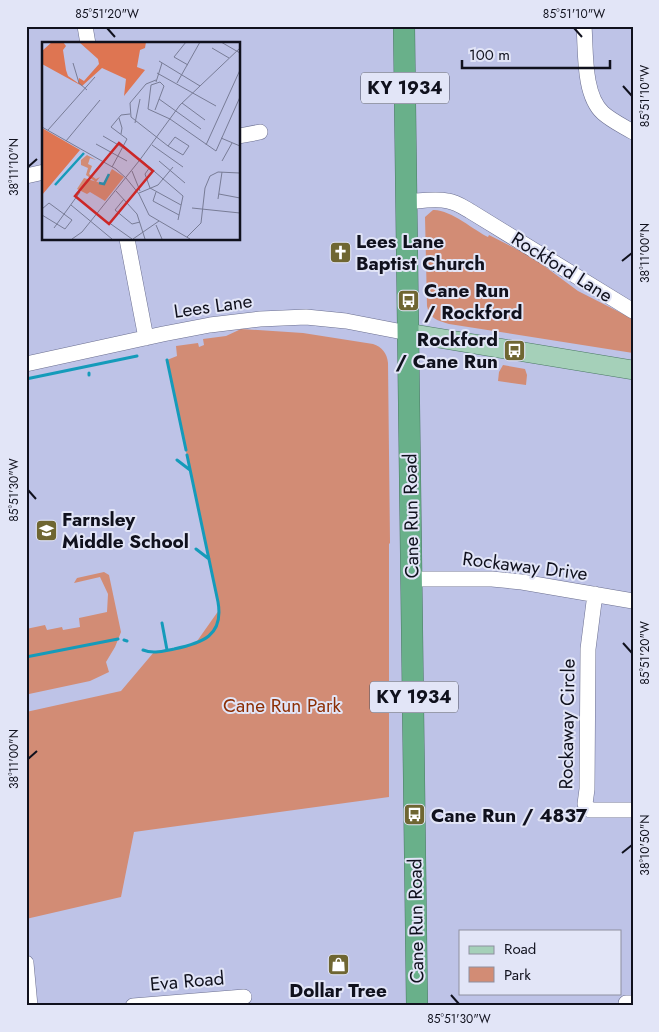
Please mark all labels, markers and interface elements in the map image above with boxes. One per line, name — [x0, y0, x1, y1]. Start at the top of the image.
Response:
text: 85°51'20"W — [75, 5, 139, 23]
text: 85°51'10"W — [543, 5, 605, 23]
scale bar — [462, 38, 609, 70]
inset map — [42, 42, 240, 240]
text: 100 m — [469, 44, 510, 66]
text: 85°51'10"W — [636, 65, 654, 127]
road number: KY 1934 — [361, 73, 449, 104]
text: 38°11'10"N — [5, 138, 23, 196]
text: 38°11'00"N — [636, 223, 654, 283]
street label: Rockford Lane — [506, 225, 618, 309]
place label: Lees Lane Baptist Church — [356, 228, 485, 277]
church icon: Lees Lane Baptist Church — [328, 240, 352, 264]
place label: Cane Run / Rockford — [424, 277, 522, 326]
street label: Lees Lane — [172, 287, 254, 325]
bus stop icon: Cane Run / Rockford — [396, 289, 420, 313]
place label: Rockford / Cane Run — [396, 326, 498, 375]
bus stop icon: Rockford / Cane Run — [502, 338, 526, 362]
street label: Cane Run Road — [396, 453, 426, 579]
text: 85°51'30"W — [5, 458, 23, 522]
place label: Farnsley Middle School — [62, 506, 189, 555]
school or university icon: Farnsley Middle School — [34, 518, 58, 542]
street label: Rockaway Drive — [461, 545, 589, 587]
text: 85°51'20"W — [636, 621, 654, 685]
street label: Rockaway Circle — [552, 658, 582, 790]
road number: KY 1934 — [370, 682, 458, 712]
park label: Cane Run Park — [223, 692, 342, 719]
text: 38°11'00"N — [5, 729, 23, 789]
place label: Cane Run / 4837 — [431, 802, 588, 829]
bus stop icon: Cane Run / 4837 — [403, 803, 427, 827]
text: 38°10'50"N — [636, 814, 654, 876]
street label: Cane Run Road — [401, 858, 431, 984]
legend — [459, 930, 622, 994]
text: Road — [504, 938, 536, 960]
shop icon: Dollar Tree — [326, 952, 350, 976]
street label: Eva Road — [149, 964, 225, 998]
text: Park — [504, 964, 531, 986]
place label: Dollar Tree — [289, 977, 387, 1004]
text: 85°51'30"W — [427, 1010, 491, 1028]

